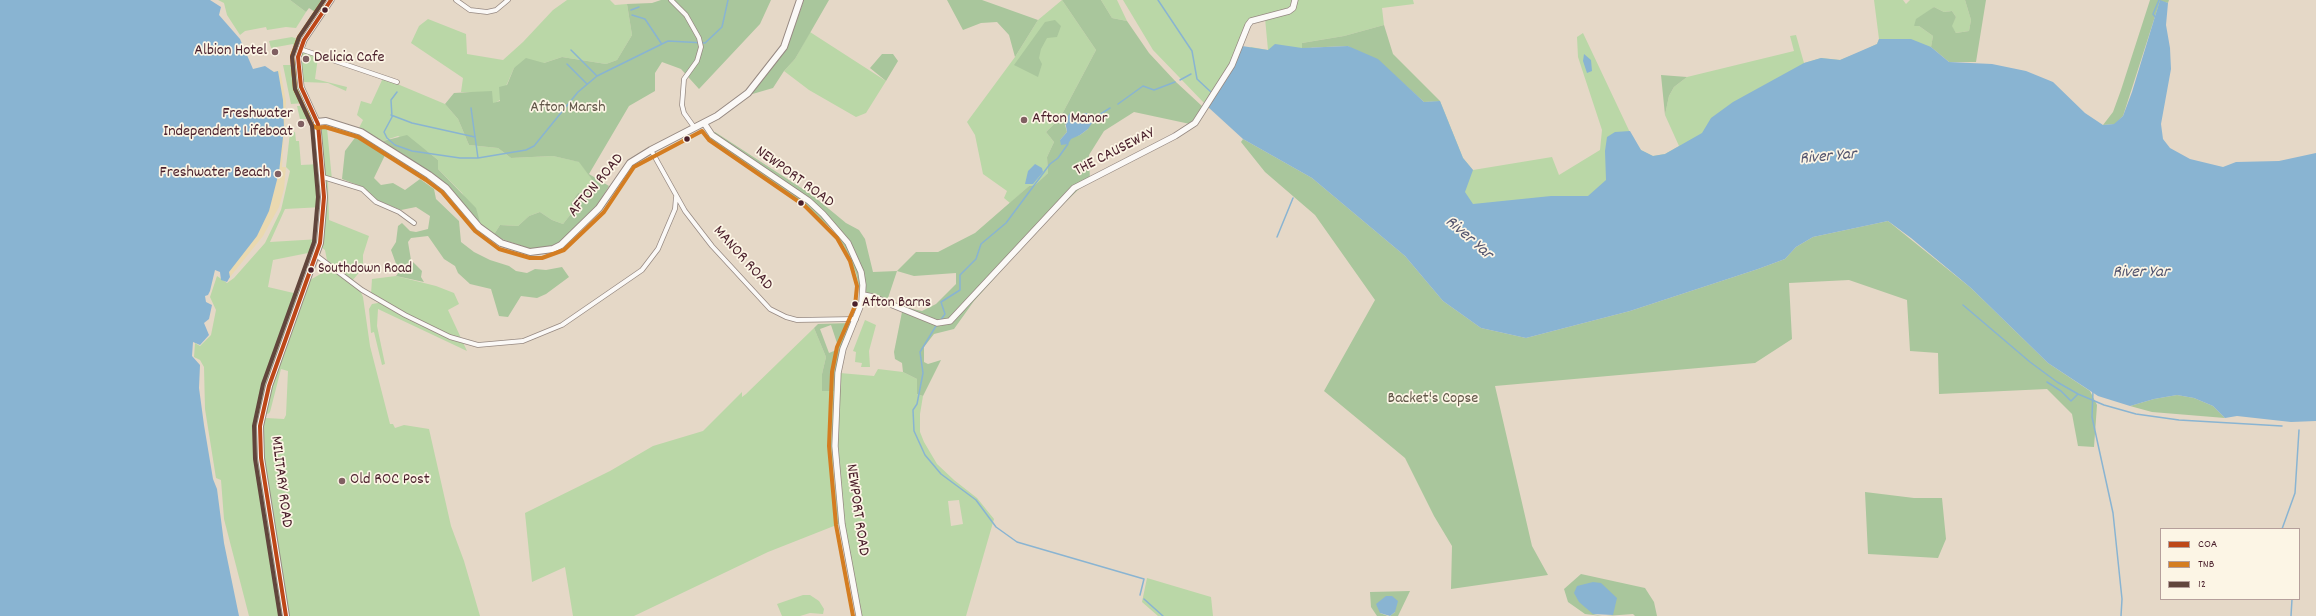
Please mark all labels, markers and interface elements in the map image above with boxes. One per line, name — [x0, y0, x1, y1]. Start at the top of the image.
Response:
unlabelled marker — [320, 5, 330, 15]
place label: Albion Hotel — [194, 42, 267, 62]
marker: Albion Hotel — [270, 47, 280, 57]
place label: Delicia Cafe — [314, 49, 385, 69]
marker: Delicia Cafe — [301, 54, 311, 64]
park label: Afton Marsh — [530, 99, 606, 119]
place label: Freshwater Independent Lifeboat — [163, 105, 293, 143]
place label: Afton Manor — [1032, 110, 1108, 130]
marker: Afton Manor — [1019, 115, 1029, 125]
marker: Freshwater Independent Lifeboat — [296, 119, 306, 129]
street label: THE CAUSEWAY — [1071, 124, 1159, 182]
unlabelled marker — [682, 134, 692, 144]
street label: NEWPORT ROAD — [751, 143, 837, 213]
water label: River Yar — [1799, 145, 1857, 171]
street label: AFTON ROAD — [565, 150, 629, 222]
place label: Freshwater Beach — [160, 164, 270, 184]
marker: Freshwater Beach — [273, 169, 283, 179]
unlabelled marker — [796, 198, 806, 208]
water label: River Yar — [1440, 213, 1496, 265]
street label: MANOR ROAD — [708, 223, 776, 295]
place label: Southdown Road — [318, 261, 412, 279]
water label: River Yar — [2113, 264, 2169, 284]
marker: Southdown Road — [306, 265, 316, 275]
place label: Afton Barns — [862, 295, 931, 313]
marker: Afton Barns — [850, 299, 860, 309]
park label: Backet's Copse — [1388, 390, 1478, 410]
street label: MILITARY ROAD — [265, 435, 295, 529]
street label: NEWPORT ROAD — [840, 463, 872, 557]
place label: Old ROC Post — [350, 471, 430, 491]
marker: Old ROC Post — [337, 476, 347, 486]
legend — [2160, 528, 2300, 600]
text: COA — [2198, 536, 2217, 553]
text: TNB — [2198, 556, 2214, 573]
text: 12 — [2198, 576, 2206, 593]

